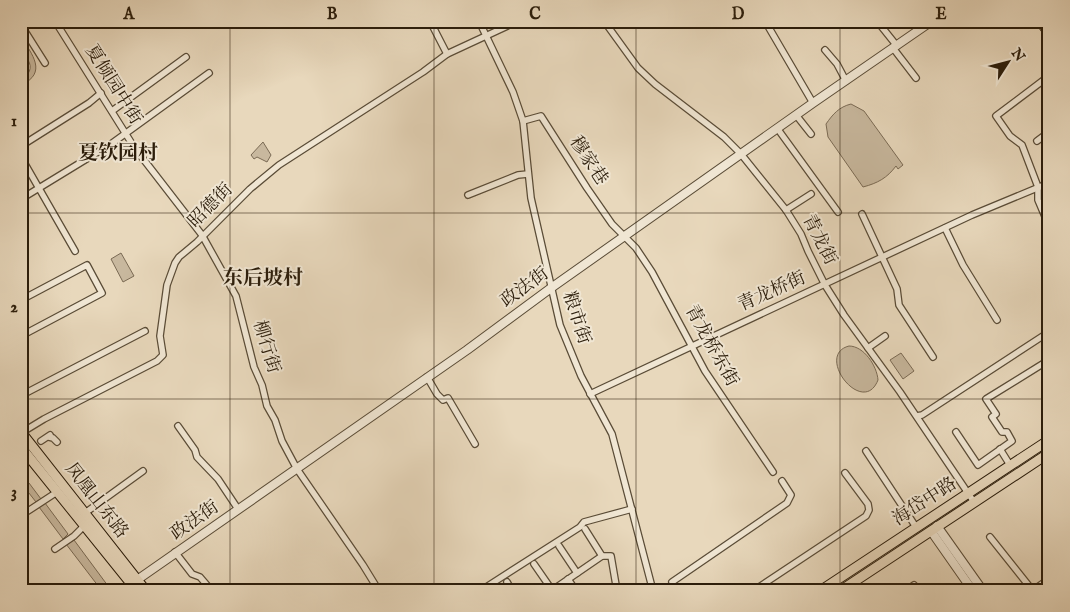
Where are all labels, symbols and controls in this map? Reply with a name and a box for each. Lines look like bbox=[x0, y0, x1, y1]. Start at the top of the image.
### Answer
text: A bbox=[123, 5, 136, 25]
text: B bbox=[327, 5, 338, 25]
text: C bbox=[529, 5, 541, 25]
text: D bbox=[732, 5, 745, 25]
text: E bbox=[935, 5, 947, 25]
north arrow bbox=[982, 38, 1032, 88]
street label: 夏倾园中街 bbox=[79, 41, 147, 129]
text: N bbox=[1006, 44, 1029, 65]
text: 1 bbox=[11, 112, 17, 132]
street label: 穆家巷 bbox=[564, 132, 612, 190]
district label: 夏钦园村 bbox=[78, 141, 158, 166]
street label: 昭德街 bbox=[184, 179, 238, 233]
street label: 青龙街 bbox=[796, 211, 842, 269]
street label: 政法街 bbox=[496, 263, 554, 313]
district label: 东后坡村 bbox=[223, 266, 303, 291]
street label: 青龙桥街 bbox=[734, 267, 810, 317]
street label: 粮市街 bbox=[557, 289, 595, 347]
text: 2 bbox=[10, 298, 18, 318]
street label: 青龙桥东街 bbox=[679, 301, 743, 391]
street label: 柳行街 bbox=[247, 318, 285, 376]
street label: 凤凰山东路 bbox=[59, 458, 133, 544]
street label: 海岱中路 bbox=[889, 473, 961, 531]
text: 3 bbox=[11, 483, 17, 503]
street label: 政法街 bbox=[166, 496, 224, 546]

